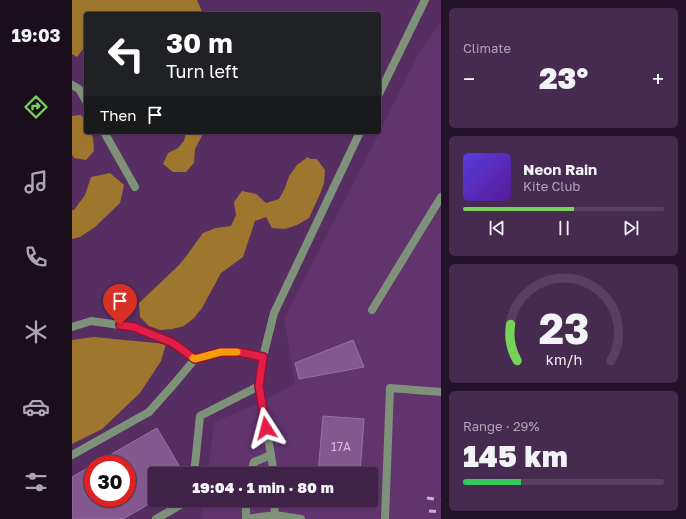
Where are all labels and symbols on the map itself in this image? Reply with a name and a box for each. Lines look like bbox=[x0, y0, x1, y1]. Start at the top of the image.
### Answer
pin bbox=[103, 284, 137, 325]
position arrow bbox=[245, 407, 287, 449]
house number: 17А bbox=[331, 439, 351, 454]
speed limit sign: 30 bbox=[84, 455, 136, 507]

